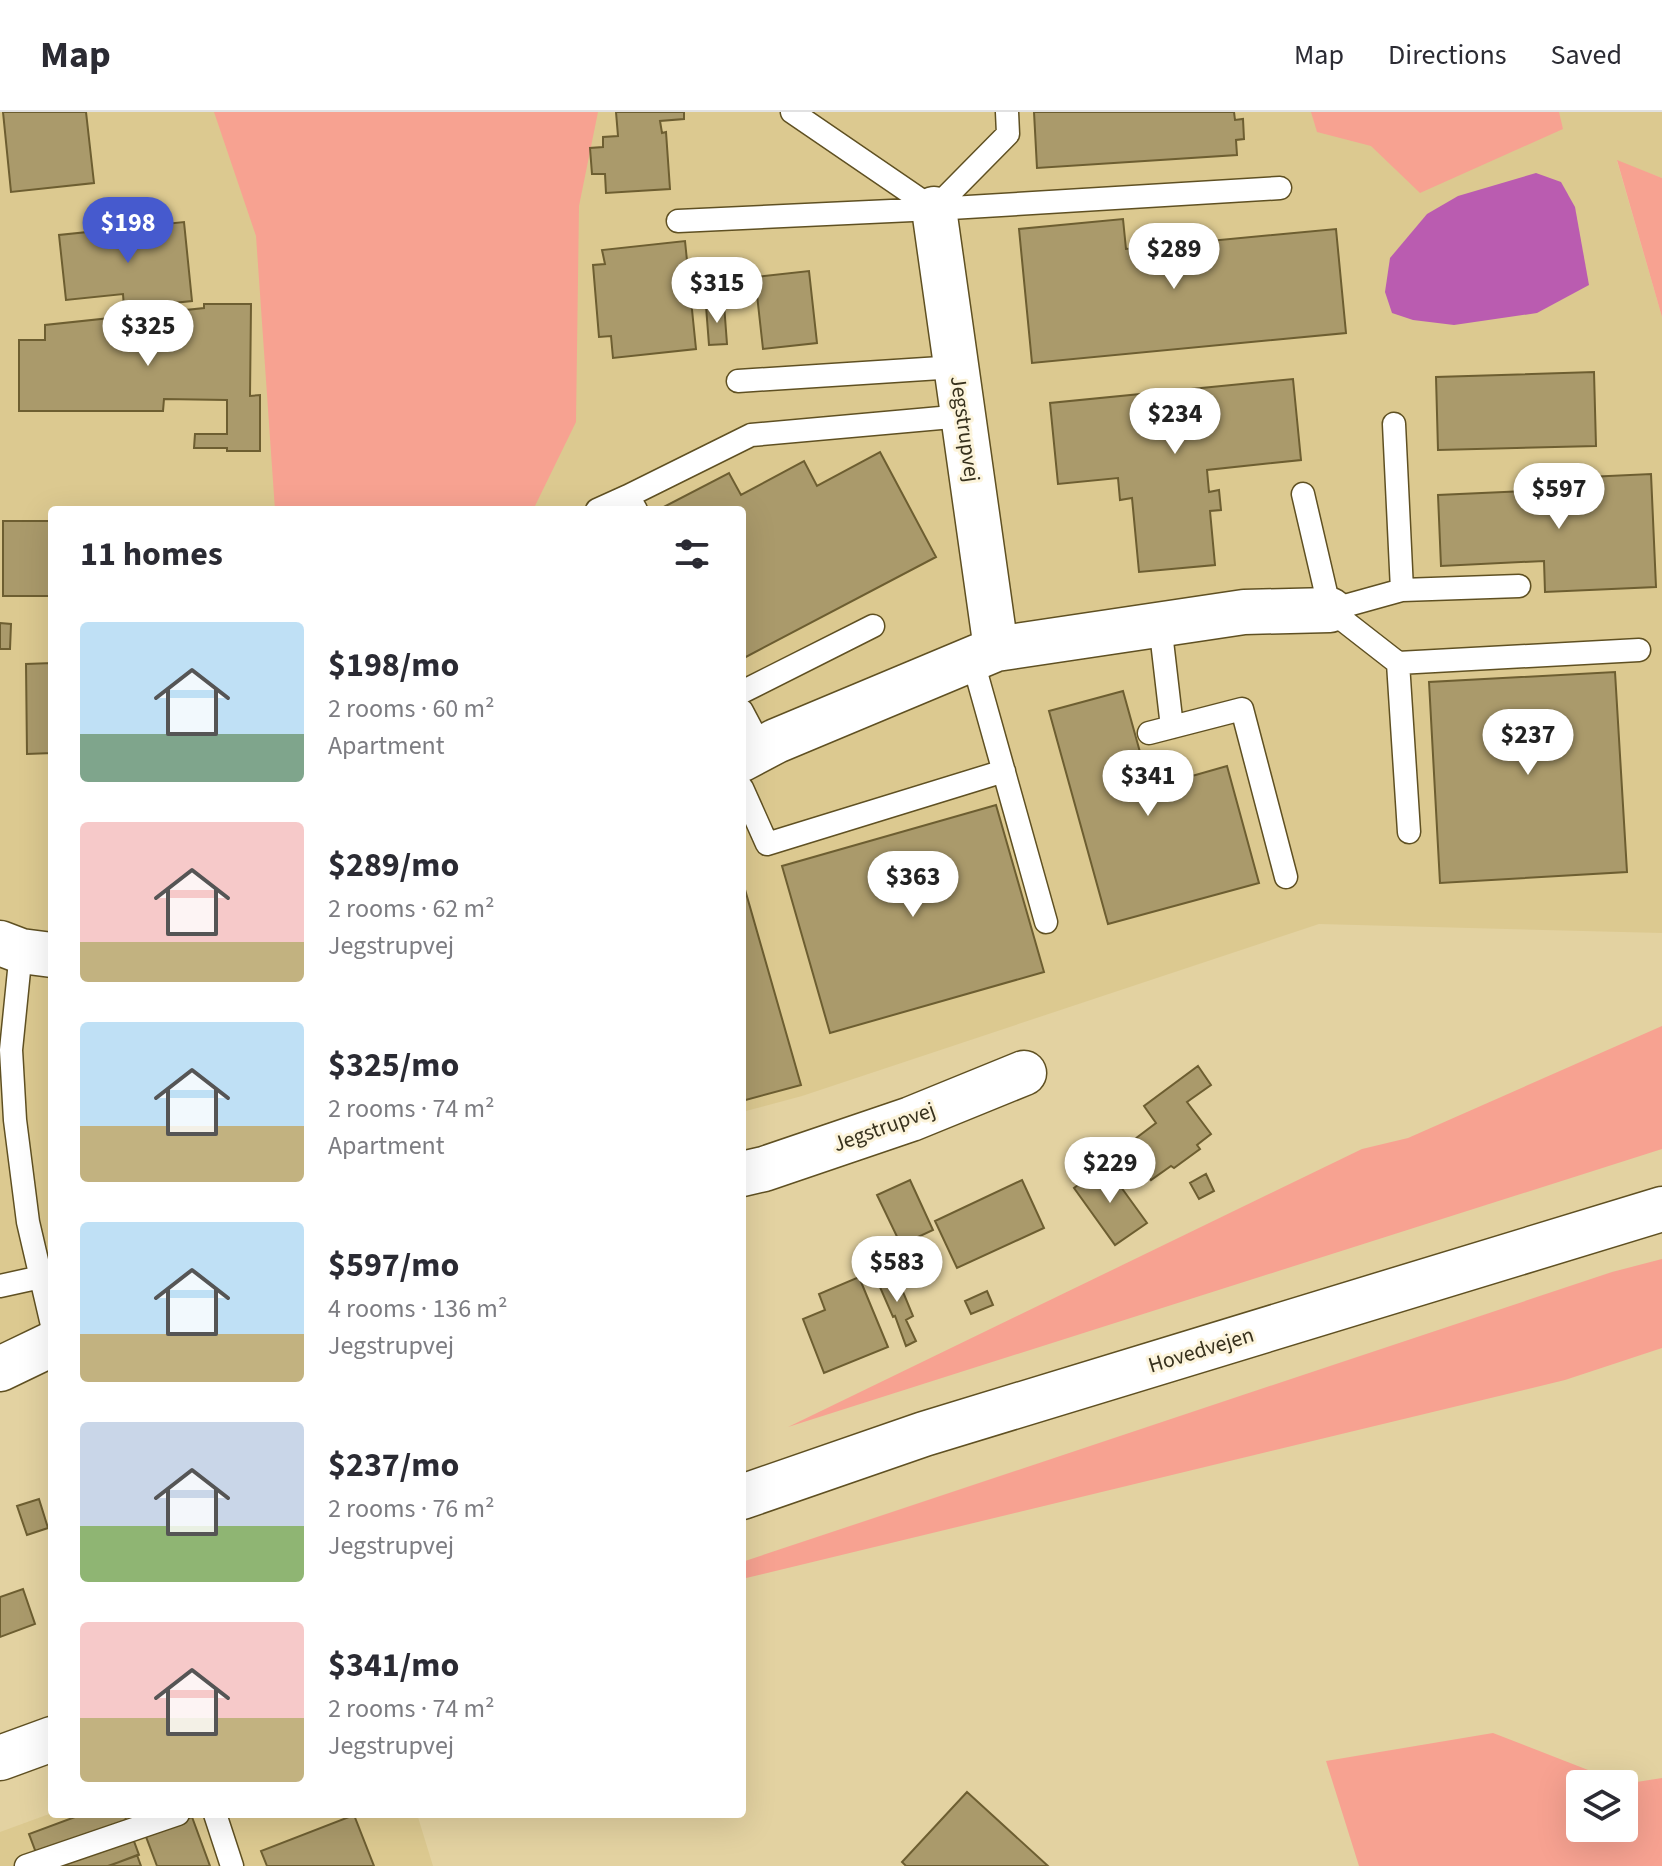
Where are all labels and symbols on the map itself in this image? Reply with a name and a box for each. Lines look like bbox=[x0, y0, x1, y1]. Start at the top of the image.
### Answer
pin: $198 bbox=[81, 197, 175, 265]
pin: $289 bbox=[1127, 223, 1221, 291]
pin: $315 bbox=[670, 257, 764, 325]
pin: $325 bbox=[101, 300, 195, 368]
street label: Jegstrupvej bbox=[942, 374, 988, 484]
pin: $234 bbox=[1128, 388, 1222, 456]
pin: $597 bbox=[1512, 463, 1606, 531]
pin: $237 bbox=[1481, 709, 1575, 777]
pin: $341 bbox=[1101, 750, 1195, 818]
pin: $363 bbox=[866, 851, 960, 919]
street label: Jegstrupvej bbox=[828, 1094, 940, 1160]
pin: $229 bbox=[1063, 1137, 1157, 1205]
pin: $583 bbox=[850, 1236, 944, 1304]
street label: Hovedvejen bbox=[1144, 1319, 1258, 1381]

